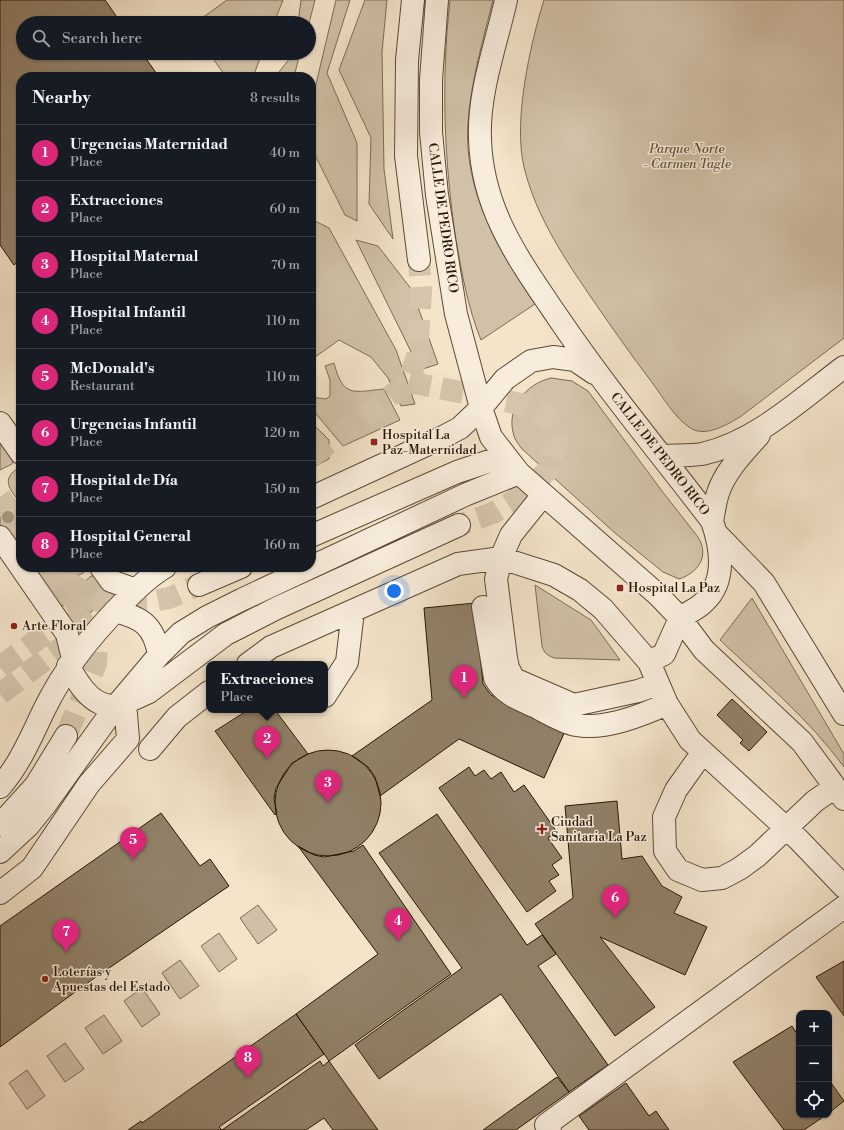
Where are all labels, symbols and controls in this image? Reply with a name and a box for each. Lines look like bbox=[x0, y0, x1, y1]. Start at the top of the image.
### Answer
search box bbox=[16, 16, 316, 60]
icon: search bbox=[30, 27, 52, 49]
text: Search here bbox=[62, 29, 142, 48]
text: Nearby bbox=[32, 87, 91, 109]
text: 8 results bbox=[250, 90, 300, 106]
text: Urgencias Maternidad bbox=[70, 135, 228, 154]
park label: Parque Norte - Carmen Tagle bbox=[643, 141, 731, 172]
street label: CALLE DE PEDRO RICO bbox=[425, 142, 461, 294]
text: 1 bbox=[42, 145, 48, 161]
text: 40 m bbox=[270, 145, 300, 161]
text: Place bbox=[70, 154, 102, 170]
text: Extracciones bbox=[70, 191, 163, 210]
text: 2 bbox=[41, 201, 49, 217]
text: 60 m bbox=[269, 201, 300, 217]
text: Place bbox=[70, 210, 102, 226]
text: Hospital Maternal bbox=[70, 247, 198, 266]
text: 3 bbox=[41, 257, 49, 273]
text: 70 m bbox=[271, 257, 300, 273]
text: Place bbox=[70, 266, 102, 282]
text: Hospital Infantil bbox=[70, 303, 186, 322]
text: 4 bbox=[41, 313, 49, 329]
text: 110 m bbox=[266, 313, 300, 329]
text: Place bbox=[70, 322, 102, 338]
text: McDonald's bbox=[70, 359, 154, 378]
text: 5 bbox=[41, 369, 49, 385]
text: 110 m bbox=[266, 369, 300, 385]
text: Restaurant bbox=[70, 378, 135, 394]
street label: CALLE DE PEDRO RICO bbox=[607, 389, 713, 519]
text: Urgencias Infantil bbox=[70, 415, 197, 434]
text: 6 bbox=[41, 425, 49, 441]
text: 120 m bbox=[264, 425, 300, 441]
place label: Hospital La Paz-Maternidad bbox=[382, 427, 477, 458]
text: Place bbox=[70, 434, 102, 450]
marker: Hospital La Paz-Maternidad bbox=[369, 437, 379, 447]
text: Hospital de Día bbox=[70, 471, 178, 490]
text: 7 bbox=[41, 481, 49, 497]
text: 150 m bbox=[265, 481, 300, 497]
text: Place bbox=[70, 490, 102, 506]
text: Hospital General bbox=[70, 527, 191, 546]
text: 8 bbox=[41, 537, 49, 553]
text: 160 m bbox=[264, 537, 300, 553]
text: Place bbox=[70, 546, 102, 562]
place label: Hospital La Paz bbox=[628, 580, 720, 596]
your location bbox=[384, 581, 404, 601]
marker: Hospital La Paz bbox=[615, 583, 625, 593]
place label: Arte Floral bbox=[21, 618, 86, 634]
marker: Arte Floral bbox=[9, 621, 19, 631]
popup bbox=[206, 661, 328, 713]
pin: 1 bbox=[451, 665, 477, 698]
text: Extracciones bbox=[221, 670, 313, 689]
text: Place bbox=[221, 689, 253, 705]
pin: 2 bbox=[254, 726, 280, 759]
pin: 3 bbox=[315, 770, 341, 803]
place label: Ciudad Sanitaria La Paz bbox=[551, 814, 647, 845]
marker: Ciudad Sanitaria La Paz bbox=[536, 823, 548, 835]
pin: 5 bbox=[120, 827, 146, 860]
pin: 6 bbox=[602, 885, 628, 918]
pin: 4 bbox=[385, 908, 411, 941]
pin: 7 bbox=[53, 919, 79, 952]
place label: Loterías y Apuestas del Estado bbox=[52, 964, 170, 995]
marker: Loterías y Apuestas del Estado bbox=[40, 974, 50, 984]
map controls bbox=[796, 1010, 832, 1118]
button: + bbox=[796, 1010, 832, 1046]
pin: 8 bbox=[235, 1045, 261, 1078]
button: − bbox=[796, 1046, 832, 1082]
button: locate bbox=[796, 1082, 832, 1118]

